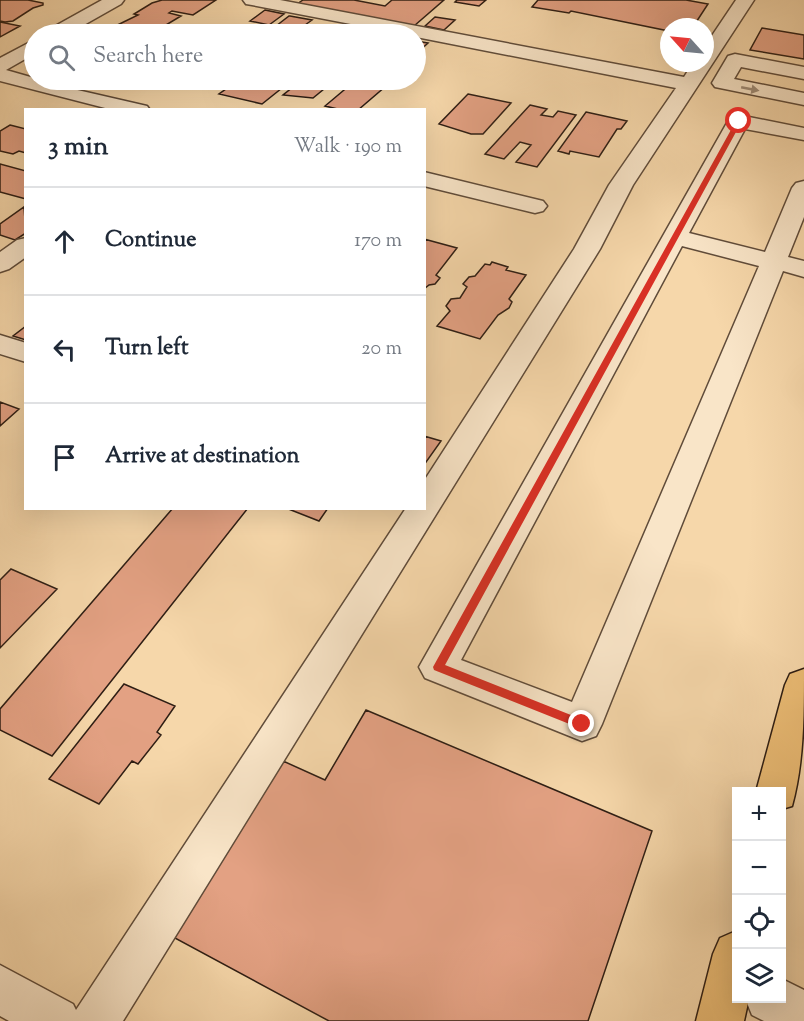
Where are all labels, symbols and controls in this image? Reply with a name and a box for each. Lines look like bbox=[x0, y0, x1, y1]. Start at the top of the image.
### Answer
north arrow bbox=[660, 18, 714, 72]
search box bbox=[24, 24, 426, 90]
icon: search bbox=[45, 41, 78, 74]
text: Search here bbox=[93, 41, 203, 73]
one-way arrow bbox=[741, 85, 760, 94]
route start bbox=[725, 107, 751, 133]
text: 3 min bbox=[48, 129, 108, 166]
text: Walk · 190 m bbox=[294, 133, 402, 162]
icon: ahead bbox=[48, 225, 81, 258]
text: Continue bbox=[105, 225, 196, 257]
text: 170 m bbox=[354, 227, 402, 256]
icon: left bbox=[48, 333, 81, 366]
text: Turn left bbox=[105, 333, 188, 365]
text: 20 m bbox=[361, 335, 402, 364]
icon: arrive bbox=[48, 441, 81, 474]
text: Arrive at destination bbox=[105, 441, 300, 473]
route end bbox=[568, 710, 594, 736]
map controls bbox=[732, 787, 786, 1003]
button: + bbox=[732, 787, 786, 841]
button: − bbox=[732, 841, 786, 895]
button: locate bbox=[732, 895, 786, 949]
button: layers bbox=[732, 949, 786, 1003]

